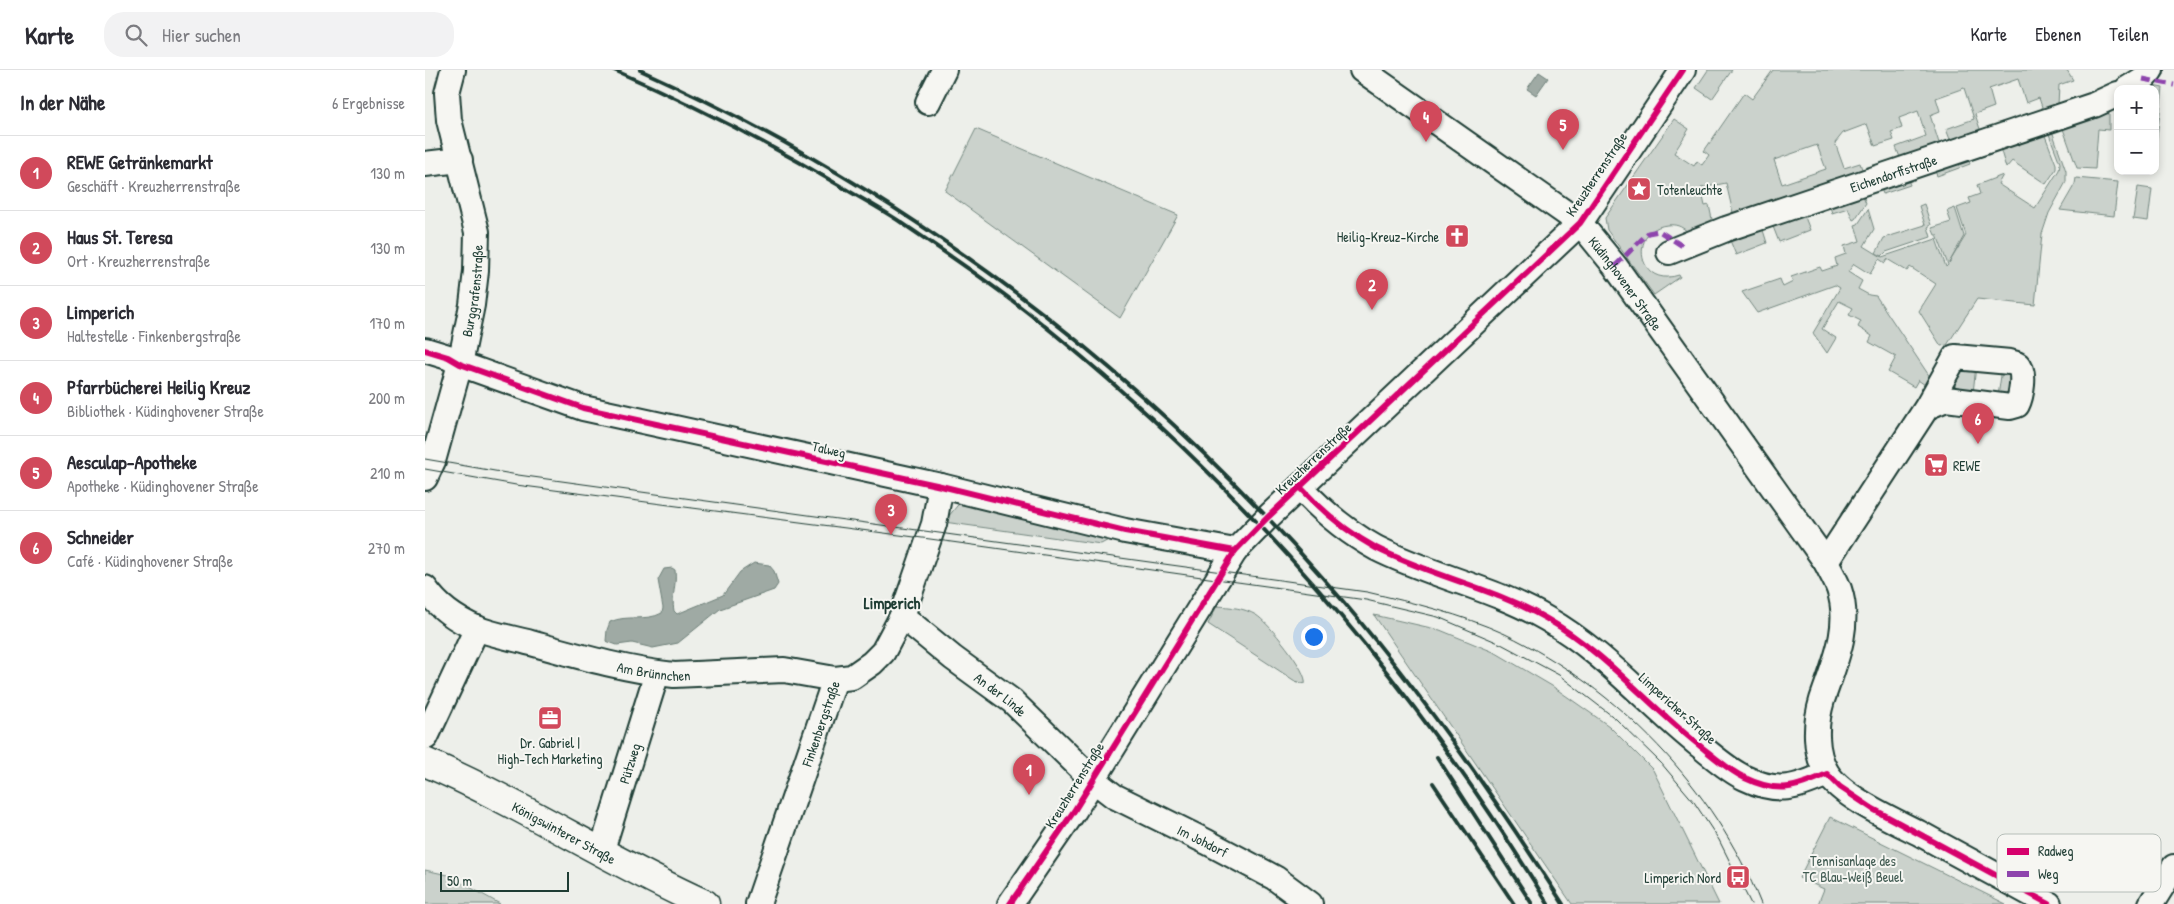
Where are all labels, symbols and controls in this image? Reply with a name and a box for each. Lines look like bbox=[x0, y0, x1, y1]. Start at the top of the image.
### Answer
search box bbox=[104, 12, 454, 57]
text: Karte bbox=[25, 19, 74, 51]
icon: search bbox=[122, 21, 150, 49]
text: Hier suchen bbox=[162, 22, 241, 48]
text: Karte bbox=[1971, 22, 2007, 47]
text: Ebenen bbox=[2035, 22, 2081, 47]
text: Teilen bbox=[2109, 22, 2149, 47]
map controls bbox=[2114, 85, 2159, 175]
button: + bbox=[2114, 85, 2159, 130]
text: In der Nähe bbox=[20, 88, 105, 117]
text: 6 Ergebnisse bbox=[332, 92, 405, 114]
pin: 4 bbox=[1410, 101, 1442, 142]
pin: 5 bbox=[1547, 109, 1579, 150]
street label: Kreuzherrenstraße bbox=[1561, 128, 1632, 221]
button: − bbox=[2114, 130, 2159, 175]
text: REWE Getränkemarkt bbox=[67, 149, 213, 175]
street label: Eichendorffstraße bbox=[1847, 149, 1940, 196]
text: 1 bbox=[33, 162, 39, 184]
text: 130 m bbox=[370, 162, 405, 184]
text: Geschäft · Kreuzherrenstraße bbox=[67, 175, 240, 197]
place icon: Totenleuchte bbox=[1626, 176, 1652, 202]
place label: Totenleuchte bbox=[1657, 180, 1723, 199]
church icon: Heilig-Kreuz-Kirche bbox=[1444, 223, 1470, 249]
text: Haus St. Teresa bbox=[67, 224, 172, 250]
place label: Heilig-Kreuz-Kirche bbox=[1337, 227, 1439, 247]
street label: Küdinghovener Straße bbox=[1585, 232, 1667, 334]
text: 2 bbox=[32, 237, 40, 259]
text: 130 m bbox=[370, 237, 405, 259]
street label: Burggrafenstraße bbox=[456, 244, 487, 338]
text: Ort · Kreuzherrenstraße bbox=[67, 250, 210, 272]
pin: 2 bbox=[1356, 269, 1388, 310]
text: Limperich bbox=[67, 299, 134, 325]
text: 3 bbox=[32, 312, 40, 334]
text: 170 m bbox=[370, 312, 405, 334]
text: Haltestelle · Finkenbergstraße bbox=[67, 325, 241, 347]
text: Pfarrbücherei Heilig Kreuz bbox=[67, 374, 250, 400]
text: 4 bbox=[33, 387, 39, 409]
text: 200 m bbox=[369, 387, 405, 409]
text: Bibliothek · Küdinghovener Straße bbox=[67, 400, 264, 422]
pin: 6 bbox=[1962, 403, 1994, 444]
street label: Kreuzherrenstraße bbox=[1271, 417, 1356, 499]
street label: Talweg bbox=[810, 436, 848, 463]
text: Aesculap-Apotheke bbox=[67, 449, 197, 475]
supermarket icon: REWE bbox=[1923, 452, 1949, 478]
place label: REWE bbox=[1953, 456, 1980, 475]
text: 5 bbox=[33, 462, 39, 484]
text: 210 m bbox=[370, 462, 405, 484]
text: Apotheke · Küdinghovener Straße bbox=[67, 475, 259, 497]
pin: 3 bbox=[875, 494, 907, 535]
text: Schneider bbox=[67, 524, 134, 550]
text: 6 bbox=[33, 537, 39, 559]
text: 270 m bbox=[368, 537, 405, 559]
text: Café · Küdinghovener Straße bbox=[67, 550, 233, 572]
district label: Limperich bbox=[864, 592, 920, 615]
your location bbox=[1301, 624, 1327, 650]
street label: Am Brünnchen bbox=[616, 656, 691, 685]
street label: An der Linde bbox=[971, 667, 1032, 721]
street label: Limpericher Straße bbox=[1634, 668, 1721, 749]
street label: Finkenbergstraße bbox=[796, 677, 843, 770]
office icon: Dr. Gabriel | High-Tech Marketing bbox=[537, 705, 563, 731]
place label: Dr. Gabriel | High-Tech Marketing bbox=[497, 733, 603, 769]
street label: Kreuzherrenstraße bbox=[1040, 738, 1109, 832]
street label: Pützweg bbox=[614, 741, 645, 786]
pin: 1 bbox=[1013, 754, 1045, 795]
street label: Königswinterer Straße bbox=[509, 796, 620, 868]
street label: Im Johdorf bbox=[1175, 820, 1232, 861]
legend bbox=[1997, 834, 2161, 892]
text: Radweg bbox=[2038, 841, 2074, 861]
park label: Tennisanlage des TC Blau-Weiß Beuel bbox=[1803, 851, 1904, 887]
bus stop icon: Limperich Nord bbox=[1725, 864, 1751, 890]
text: Weg bbox=[2038, 864, 2058, 884]
place label: Limperich Nord bbox=[1645, 868, 1722, 888]
scale bar bbox=[440, 869, 569, 892]
text: 50 m bbox=[447, 871, 472, 890]

